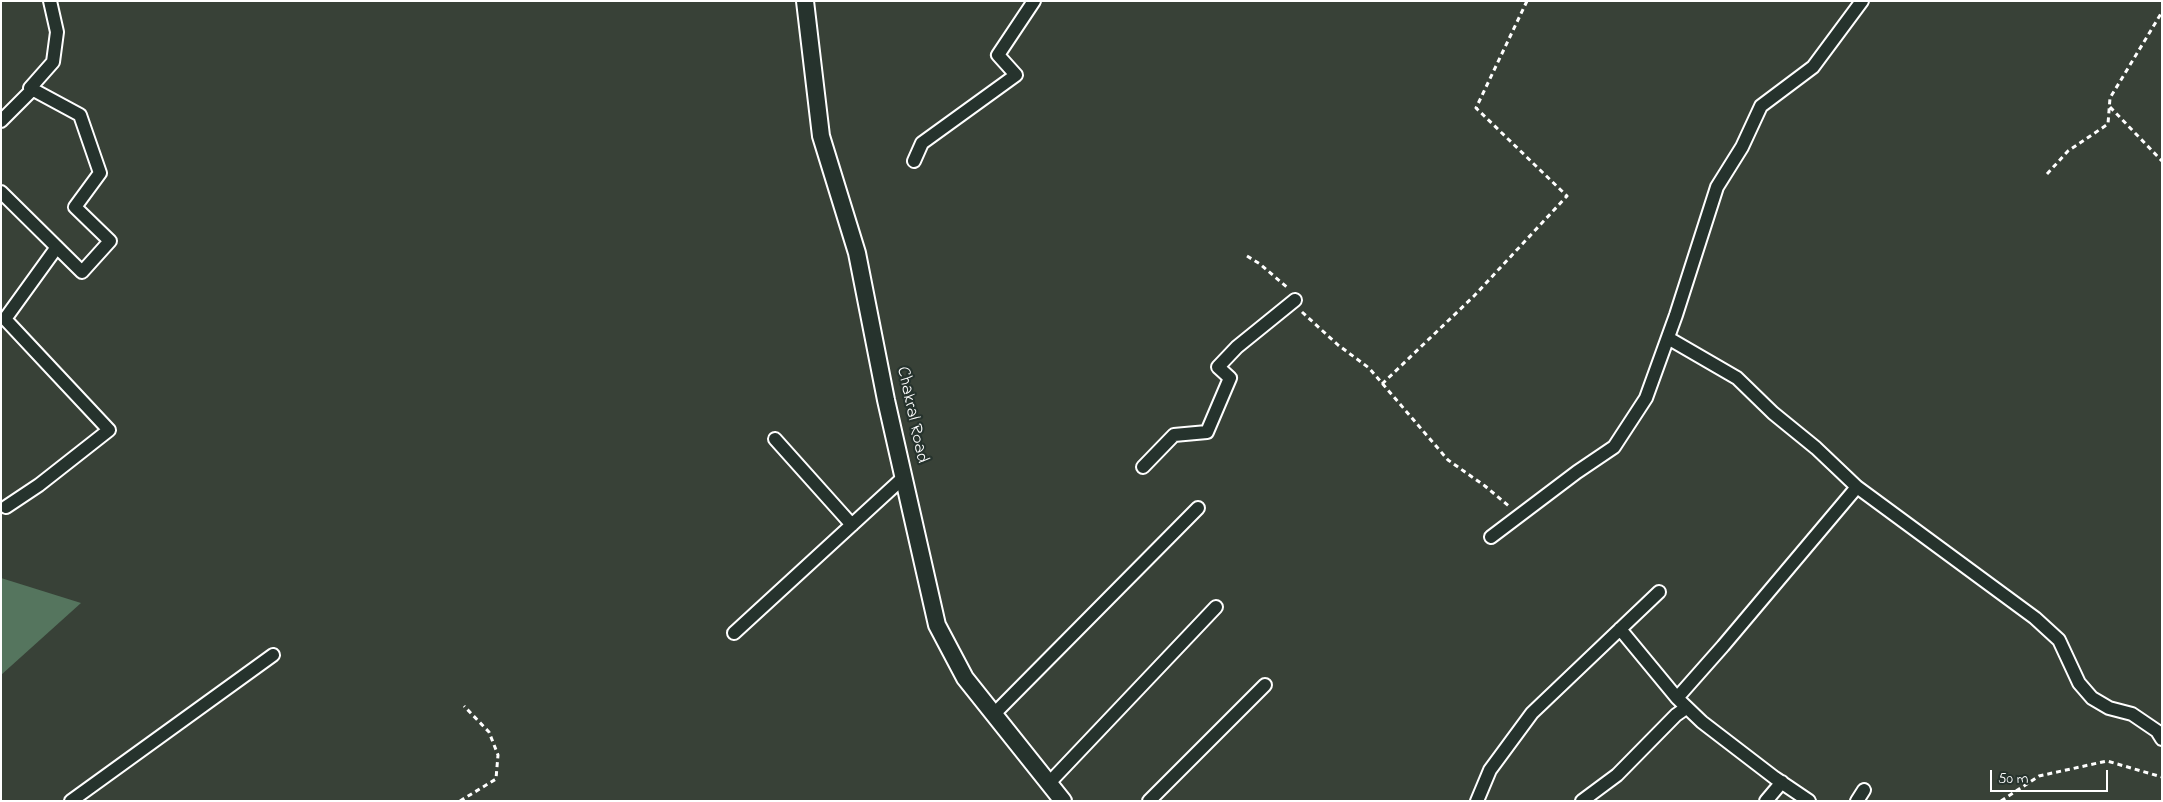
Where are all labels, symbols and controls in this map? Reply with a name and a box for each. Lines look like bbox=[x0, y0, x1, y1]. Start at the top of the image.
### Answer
street label: Chakral Road bbox=[890, 365, 932, 465]
scale bar bbox=[1993, 760, 2110, 792]
text: 50 m bbox=[1998, 768, 2028, 790]

